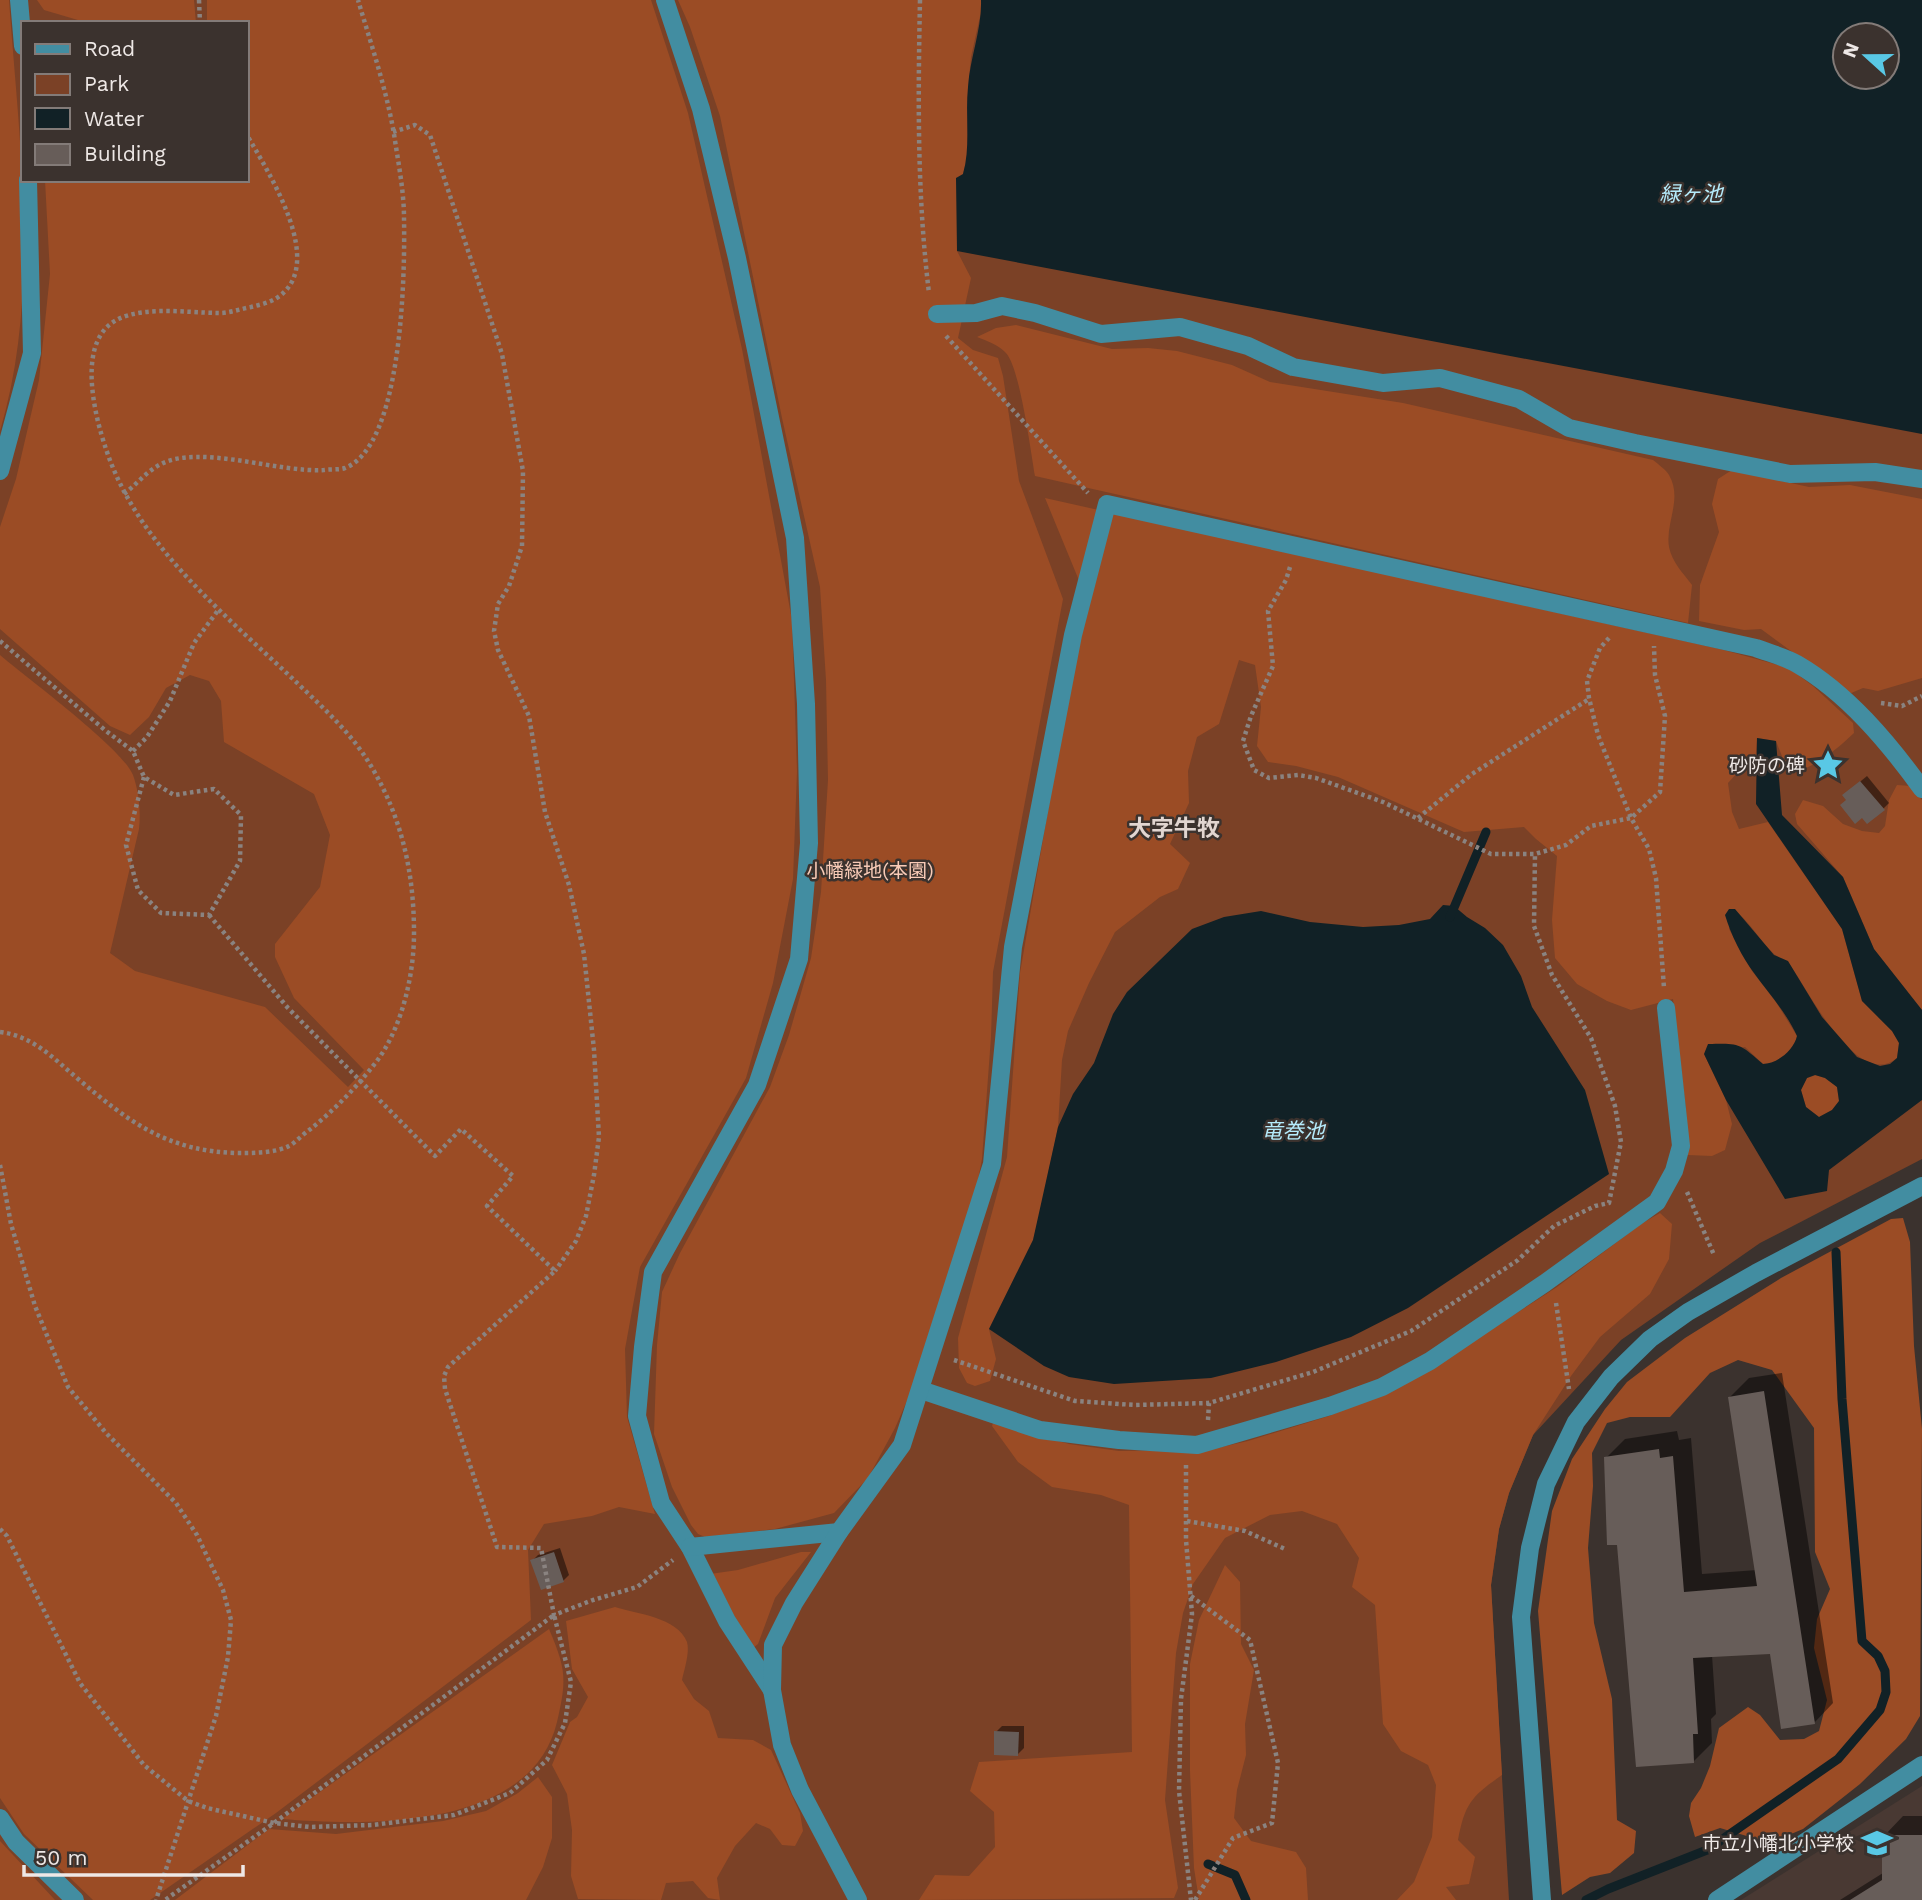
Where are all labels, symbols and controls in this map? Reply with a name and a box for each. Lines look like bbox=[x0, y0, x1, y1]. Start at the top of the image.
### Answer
legend bbox=[21, 21, 248, 182]
north arrow bbox=[1831, 21, 1901, 91]
text: Road bbox=[84, 36, 135, 61]
text: N bbox=[1837, 39, 1864, 61]
text: Park bbox=[84, 71, 129, 96]
text: Water bbox=[84, 106, 145, 131]
text: Building bbox=[84, 141, 166, 166]
water label: 緑ヶ池 bbox=[1660, 181, 1724, 206]
place icon: 砂防の碑 bbox=[1811, 748, 1845, 782]
place label: 砂防の碑 bbox=[1729, 754, 1805, 777]
district label: 大字牛牧 bbox=[1128, 815, 1220, 842]
park label: 小幡緑地(本園) bbox=[806, 859, 934, 882]
water label: 竜巻池 bbox=[1262, 1118, 1326, 1143]
school or university icon: 市立小幡北小学校 bbox=[1860, 1826, 1894, 1860]
place label: 市立小幡北小学校 bbox=[1702, 1832, 1854, 1855]
scale bar bbox=[24, 1834, 243, 1878]
text: 50 m bbox=[35, 1845, 87, 1870]

